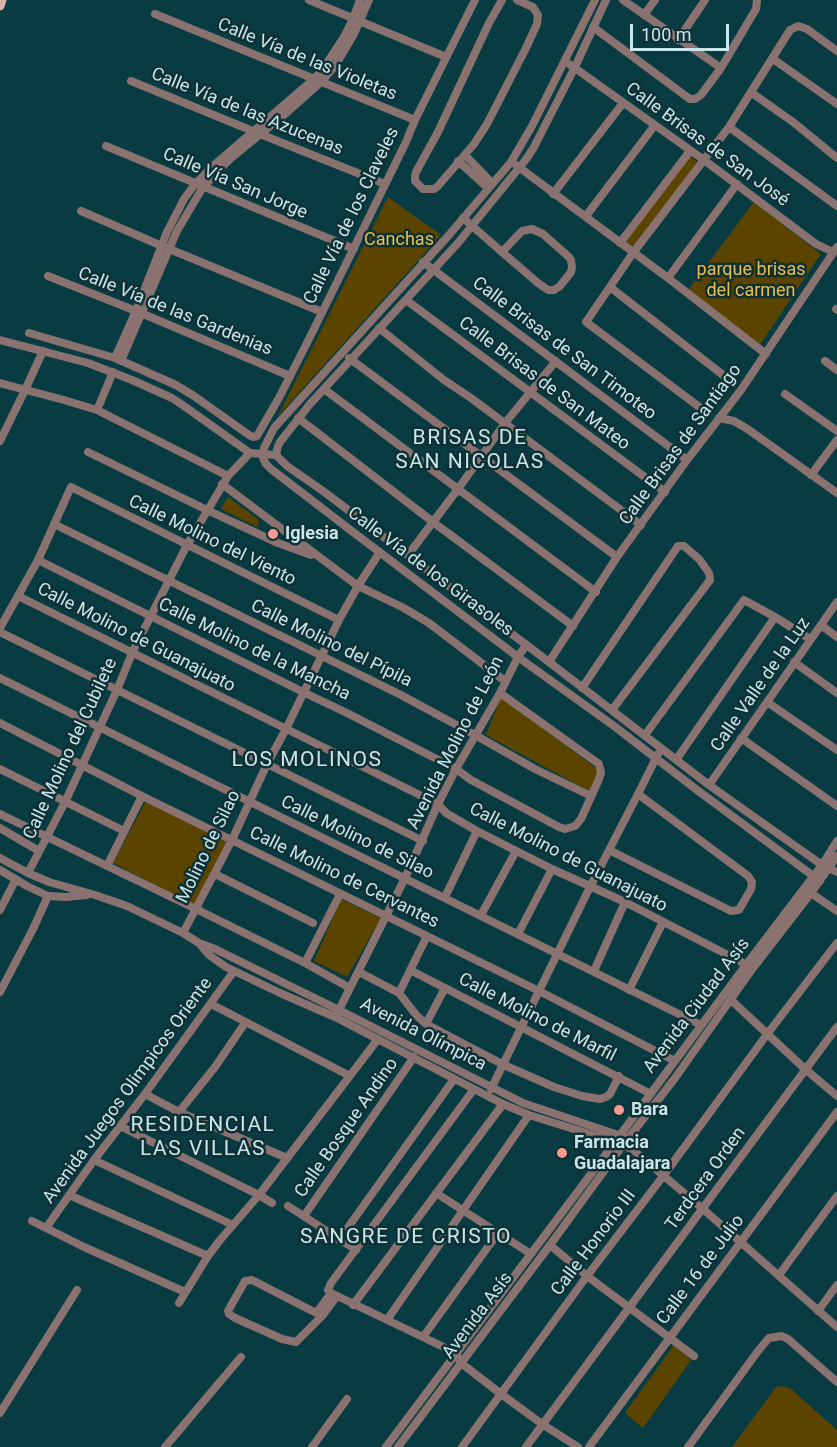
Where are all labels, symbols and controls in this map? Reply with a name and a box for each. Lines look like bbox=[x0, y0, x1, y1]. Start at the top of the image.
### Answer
scale bar bbox=[633, 12, 732, 50]
street label: Calle Vía de las Violetas bbox=[214, 14, 400, 106]
text: 100 m bbox=[641, 24, 692, 45]
street label: Calle Vía de las Azucenas bbox=[148, 64, 346, 160]
street label: Calle Brisas de San José bbox=[621, 78, 793, 212]
street label: Calle Vía de los Claveles bbox=[300, 124, 404, 308]
street label: Calle Vía San Jorge bbox=[159, 144, 311, 224]
park label: Canchas bbox=[364, 229, 434, 251]
park label: parque brisas del carmen bbox=[697, 259, 805, 302]
street label: Calle Vía de las Gardenias bbox=[75, 263, 275, 361]
street label: Calle Brisas de San Timoteo bbox=[468, 273, 660, 425]
street label: Calle Brisas de San Mateo bbox=[454, 312, 634, 456]
street label: Calle Brisas de Santiago bbox=[615, 360, 747, 530]
district label: BRISAS DE SAN NICOLAS bbox=[395, 426, 545, 476]
street label: Calle Molino del Viento bbox=[125, 491, 299, 591]
street label: Calle Vía de los Girasoles bbox=[343, 503, 517, 641]
place label: Iglesia bbox=[285, 523, 339, 545]
marker: Iglesia bbox=[266, 527, 280, 541]
street label: Calle Molino de Guanajuato bbox=[33, 579, 239, 697]
street label: Calle Molino de la Mancha bbox=[154, 594, 354, 706]
street label: Calle Molino del Pípila bbox=[247, 596, 415, 692]
street label: Calle Valle de la Luz bbox=[707, 614, 815, 756]
street label: Avenida Molino de León bbox=[403, 653, 509, 833]
street label: Calle Molino del Cubilete bbox=[19, 655, 123, 843]
district label: LOS MOLINOS bbox=[232, 748, 382, 774]
street label: Molino de Silao bbox=[172, 787, 246, 907]
street label: Calle Molino de Silao bbox=[277, 792, 437, 884]
street label: Calle Molino de Guanajuato bbox=[465, 799, 671, 917]
street label: Calle Molino de Cervantes bbox=[246, 823, 442, 933]
street label: Avenida Ciudad Asís bbox=[639, 934, 755, 1078]
street label: Calle Molino de Marfil bbox=[455, 969, 619, 1067]
street label: Avenida Juegos Olimpicos Oriente bbox=[39, 974, 217, 1208]
street label: Avenida Olímpica bbox=[356, 994, 490, 1076]
street label: Calle Bosque Andino bbox=[291, 1054, 403, 1202]
place label: Bara bbox=[631, 1099, 668, 1121]
marker: Bara bbox=[612, 1103, 626, 1117]
district label: RESIDENCIAL LAS VILLAS bbox=[131, 1113, 275, 1163]
street label: Terdcera Orden bbox=[661, 1123, 751, 1235]
place label: Farmacia Guadalajara bbox=[574, 1132, 670, 1174]
marker: Farmacia Guadalajara bbox=[555, 1146, 569, 1160]
street label: Calle Honorio III bbox=[547, 1186, 641, 1300]
street label: Calle 16 de Julio bbox=[653, 1211, 749, 1329]
district label: SANGRE DE CRISTO bbox=[300, 1225, 512, 1251]
street label: Avenida Asís bbox=[438, 1268, 518, 1364]

